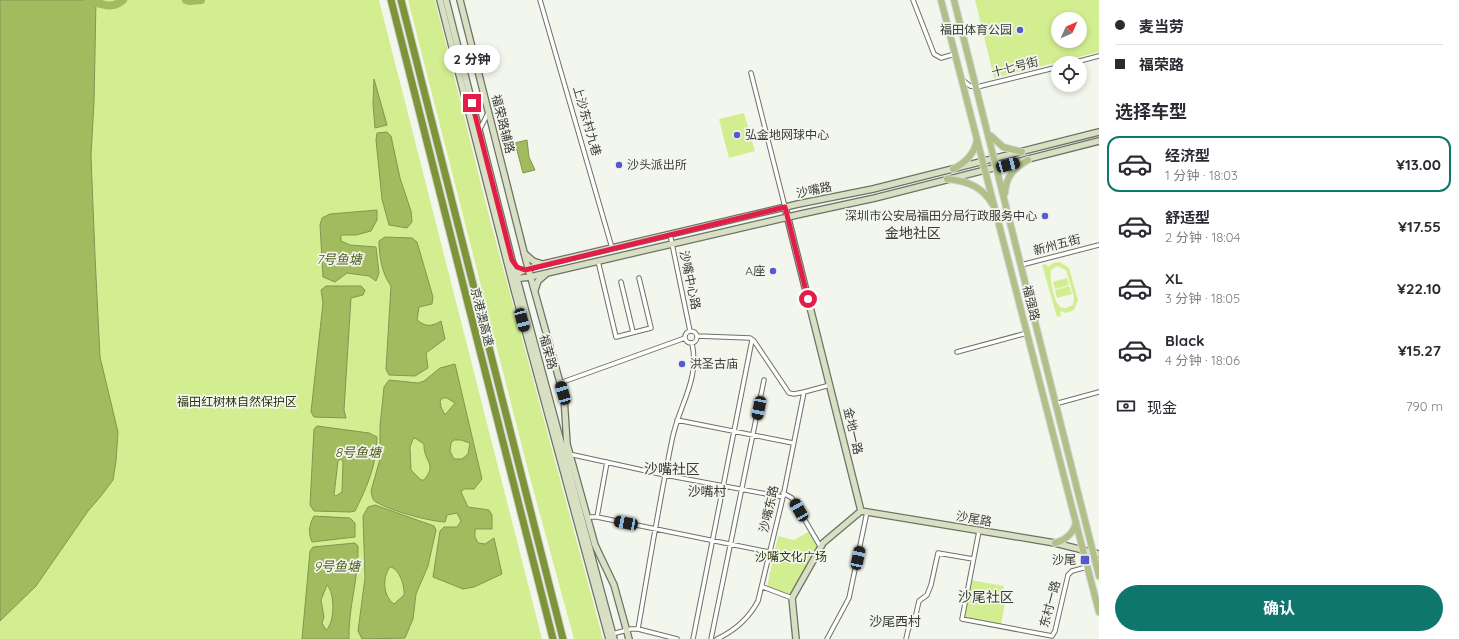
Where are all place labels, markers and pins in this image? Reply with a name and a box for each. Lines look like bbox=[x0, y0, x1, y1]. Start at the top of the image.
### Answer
place label: 福田体育公园 bbox=[940, 22, 1012, 37]
marker: 福田体育公园 bbox=[1015, 25, 1025, 35]
place label: 弘金地网球中心 bbox=[745, 127, 829, 142]
marker: 弘金地网球中心 bbox=[732, 130, 742, 140]
place label: 沙头派出所 bbox=[627, 157, 687, 172]
marker: 沙头派出所 bbox=[614, 160, 624, 170]
place label: 深圳市公安局福田分局行政服务中心 bbox=[845, 208, 1037, 223]
marker: 深圳市公安局福田分局行政服务中心 bbox=[1040, 211, 1050, 221]
place label: A座 bbox=[745, 263, 765, 278]
marker: A座 bbox=[768, 266, 778, 276]
place label: 洪圣古庙 bbox=[690, 356, 738, 371]
marker: 洪圣古庙 bbox=[677, 359, 687, 369]
place label: 沙尾 bbox=[1052, 552, 1076, 567]
marker: 沙尾 bbox=[1079, 554, 1091, 566]

